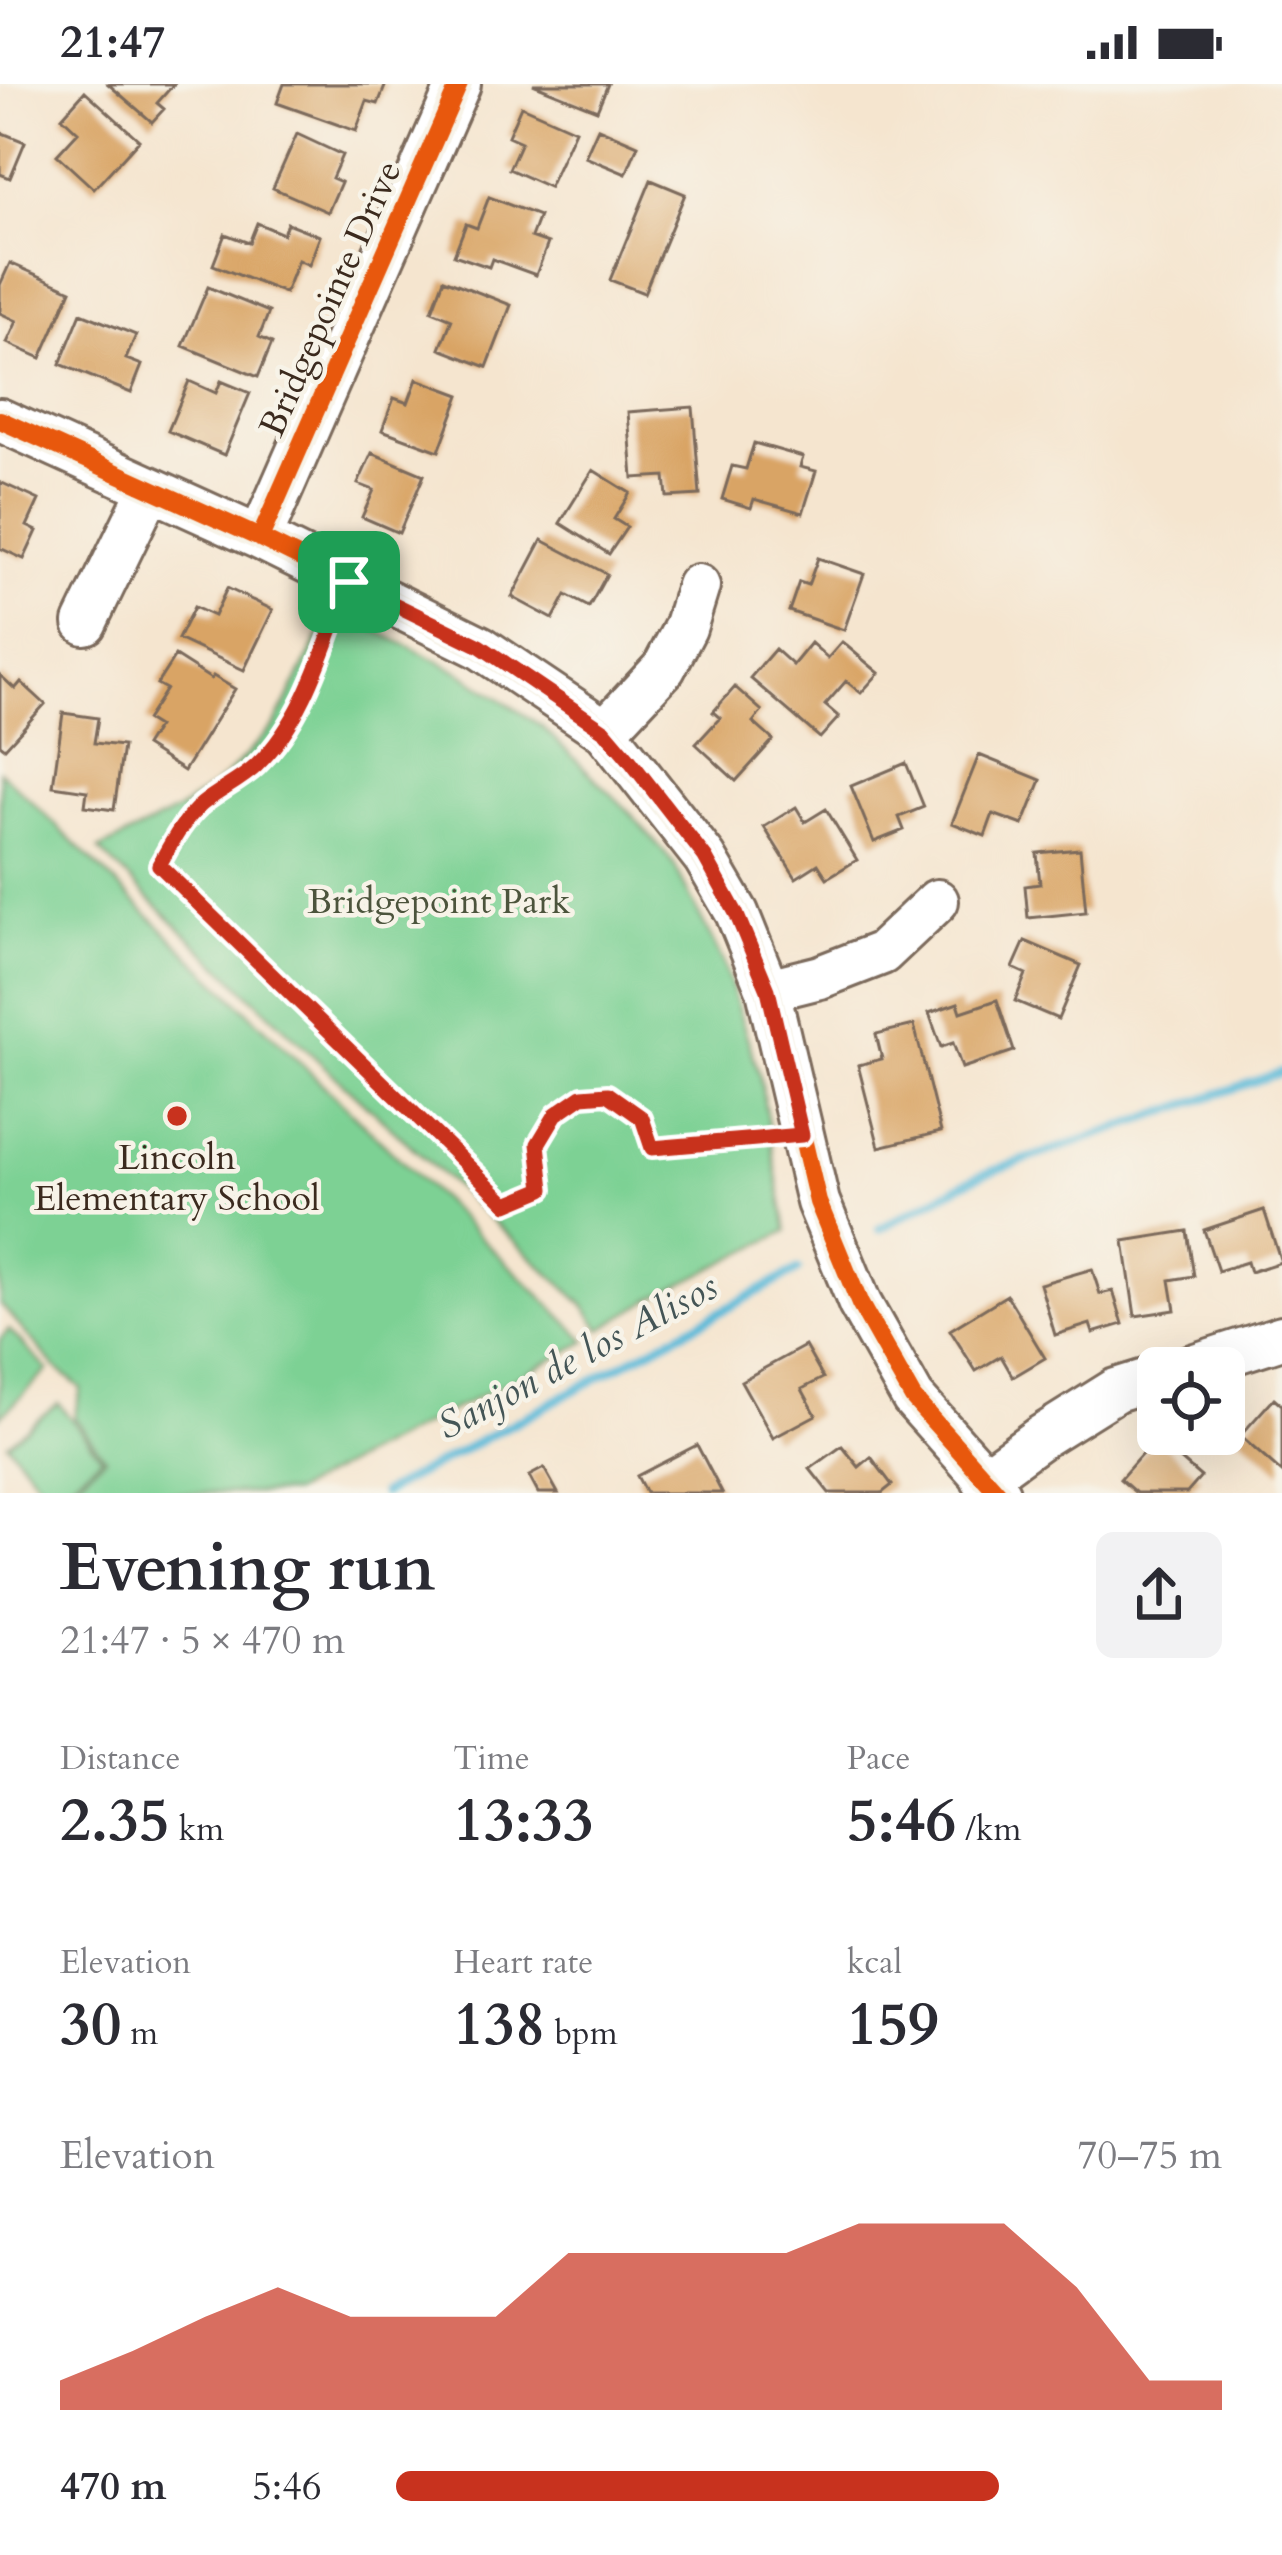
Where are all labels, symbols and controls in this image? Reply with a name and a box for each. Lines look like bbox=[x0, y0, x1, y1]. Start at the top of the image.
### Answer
text: 21:47 bbox=[60, 12, 165, 73]
street label: Bridgepointe Drive bbox=[248, 153, 413, 444]
pin bbox=[298, 531, 400, 633]
icon: arrive bbox=[316, 549, 382, 615]
park label: Bridgepoint Park bbox=[308, 877, 571, 926]
marker: Lincoln Elementary School bbox=[164, 1103, 190, 1129]
place label: Lincoln Elementary School bbox=[34, 1133, 320, 1223]
water label: Sanjon de los Alisos bbox=[428, 1260, 727, 1453]
map controls bbox=[1137, 1347, 1245, 1455]
button: locate bbox=[1137, 1347, 1245, 1455]
text: Evening run bbox=[60, 1524, 435, 1613]
button: share bbox=[1096, 1532, 1222, 1658]
text: 21:47 · 5 × 470 m bbox=[60, 1614, 345, 1667]
text: Distance bbox=[60, 1736, 181, 1781]
text: Time bbox=[453, 1736, 530, 1781]
text: Pace bbox=[847, 1736, 910, 1781]
text: 2.35 bbox=[60, 1781, 170, 1862]
text: 13:33 bbox=[453, 1781, 594, 1862]
text: 5:46 bbox=[847, 1781, 956, 1862]
text: km bbox=[170, 1807, 224, 1852]
text: /km bbox=[956, 1807, 1021, 1852]
text: Elevation bbox=[60, 1940, 191, 1985]
text: Heart rate bbox=[453, 1940, 593, 1985]
text: kcal bbox=[847, 1940, 902, 1985]
text: 30 bbox=[60, 1985, 121, 2066]
text: 138 bbox=[453, 1985, 546, 2066]
text: 159 bbox=[847, 1985, 939, 2066]
text: m bbox=[121, 2011, 158, 2056]
text: bpm bbox=[546, 2011, 618, 2056]
text: Elevation bbox=[60, 2129, 215, 2182]
text: 70–75 m bbox=[1077, 2129, 1222, 2182]
text: 470 m bbox=[60, 2460, 166, 2513]
text: 5:46 bbox=[252, 2460, 322, 2513]

